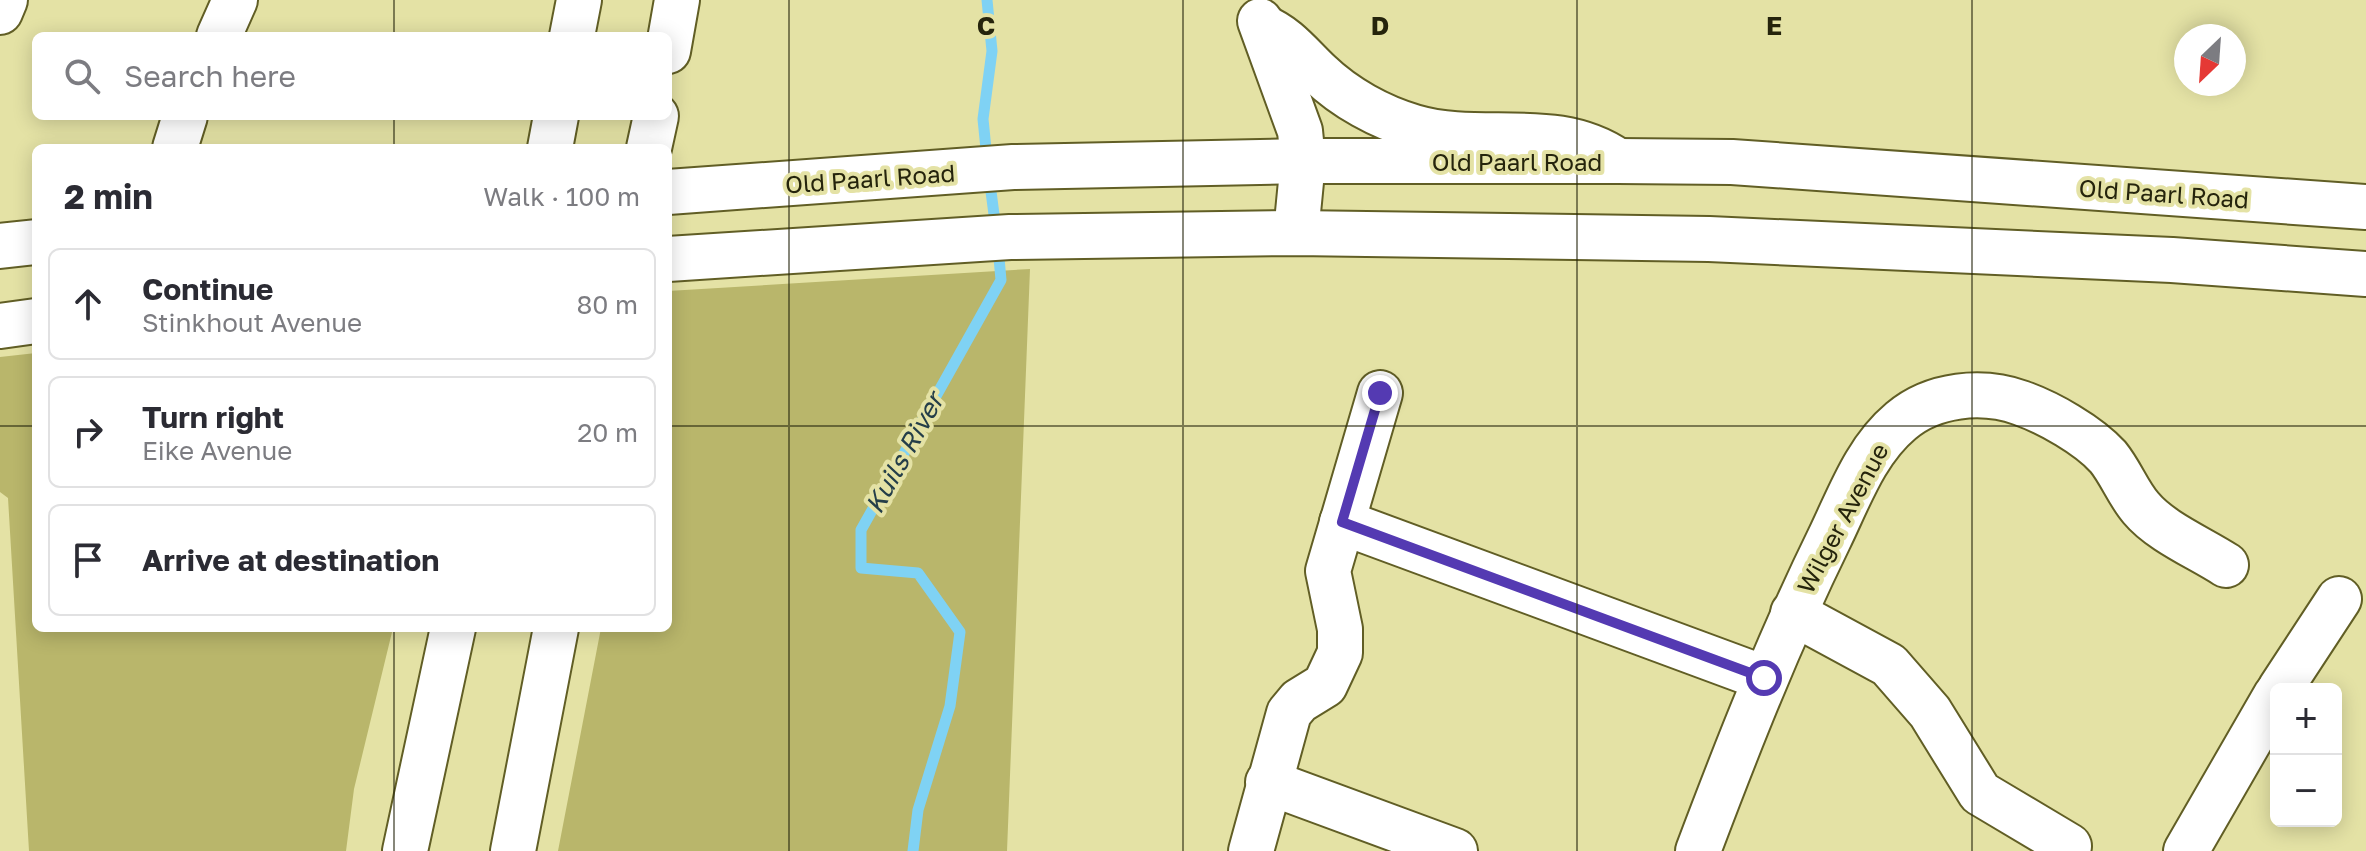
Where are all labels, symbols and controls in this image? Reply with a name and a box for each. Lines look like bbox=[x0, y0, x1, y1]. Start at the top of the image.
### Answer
text: C bbox=[977, 10, 995, 41]
text: D bbox=[1371, 10, 1389, 41]
text: E bbox=[1766, 10, 1782, 41]
north arrow bbox=[2174, 24, 2246, 96]
search box bbox=[32, 32, 672, 120]
icon: search bbox=[60, 54, 104, 98]
text: Search here bbox=[124, 58, 296, 94]
street label: Old Paarl Road bbox=[1432, 147, 1602, 176]
street label: Old Paarl Road bbox=[784, 158, 956, 198]
street label: Old Paarl Road bbox=[2078, 173, 2250, 213]
text: 2 min bbox=[64, 176, 153, 216]
text: Walk · 100 m bbox=[483, 181, 640, 212]
text: Continue bbox=[142, 271, 273, 307]
icon: ahead bbox=[66, 282, 110, 326]
text: 80 m bbox=[577, 289, 638, 320]
text: Stinkhout Avenue bbox=[142, 307, 362, 338]
route end bbox=[1362, 375, 1398, 411]
water label: Kuils River bbox=[858, 384, 952, 519]
text: Turn right bbox=[142, 399, 284, 435]
icon: right bbox=[66, 410, 110, 454]
text: 20 m bbox=[577, 417, 638, 448]
text: Eike Avenue bbox=[142, 435, 292, 466]
street label: Wilger Avenue bbox=[1790, 438, 1894, 598]
icon: arrive bbox=[66, 538, 110, 582]
text: Arrive at destination bbox=[142, 542, 439, 578]
route start bbox=[1746, 660, 1782, 696]
map controls bbox=[2270, 683, 2342, 827]
button: + bbox=[2270, 683, 2342, 755]
button: − bbox=[2270, 755, 2342, 827]

